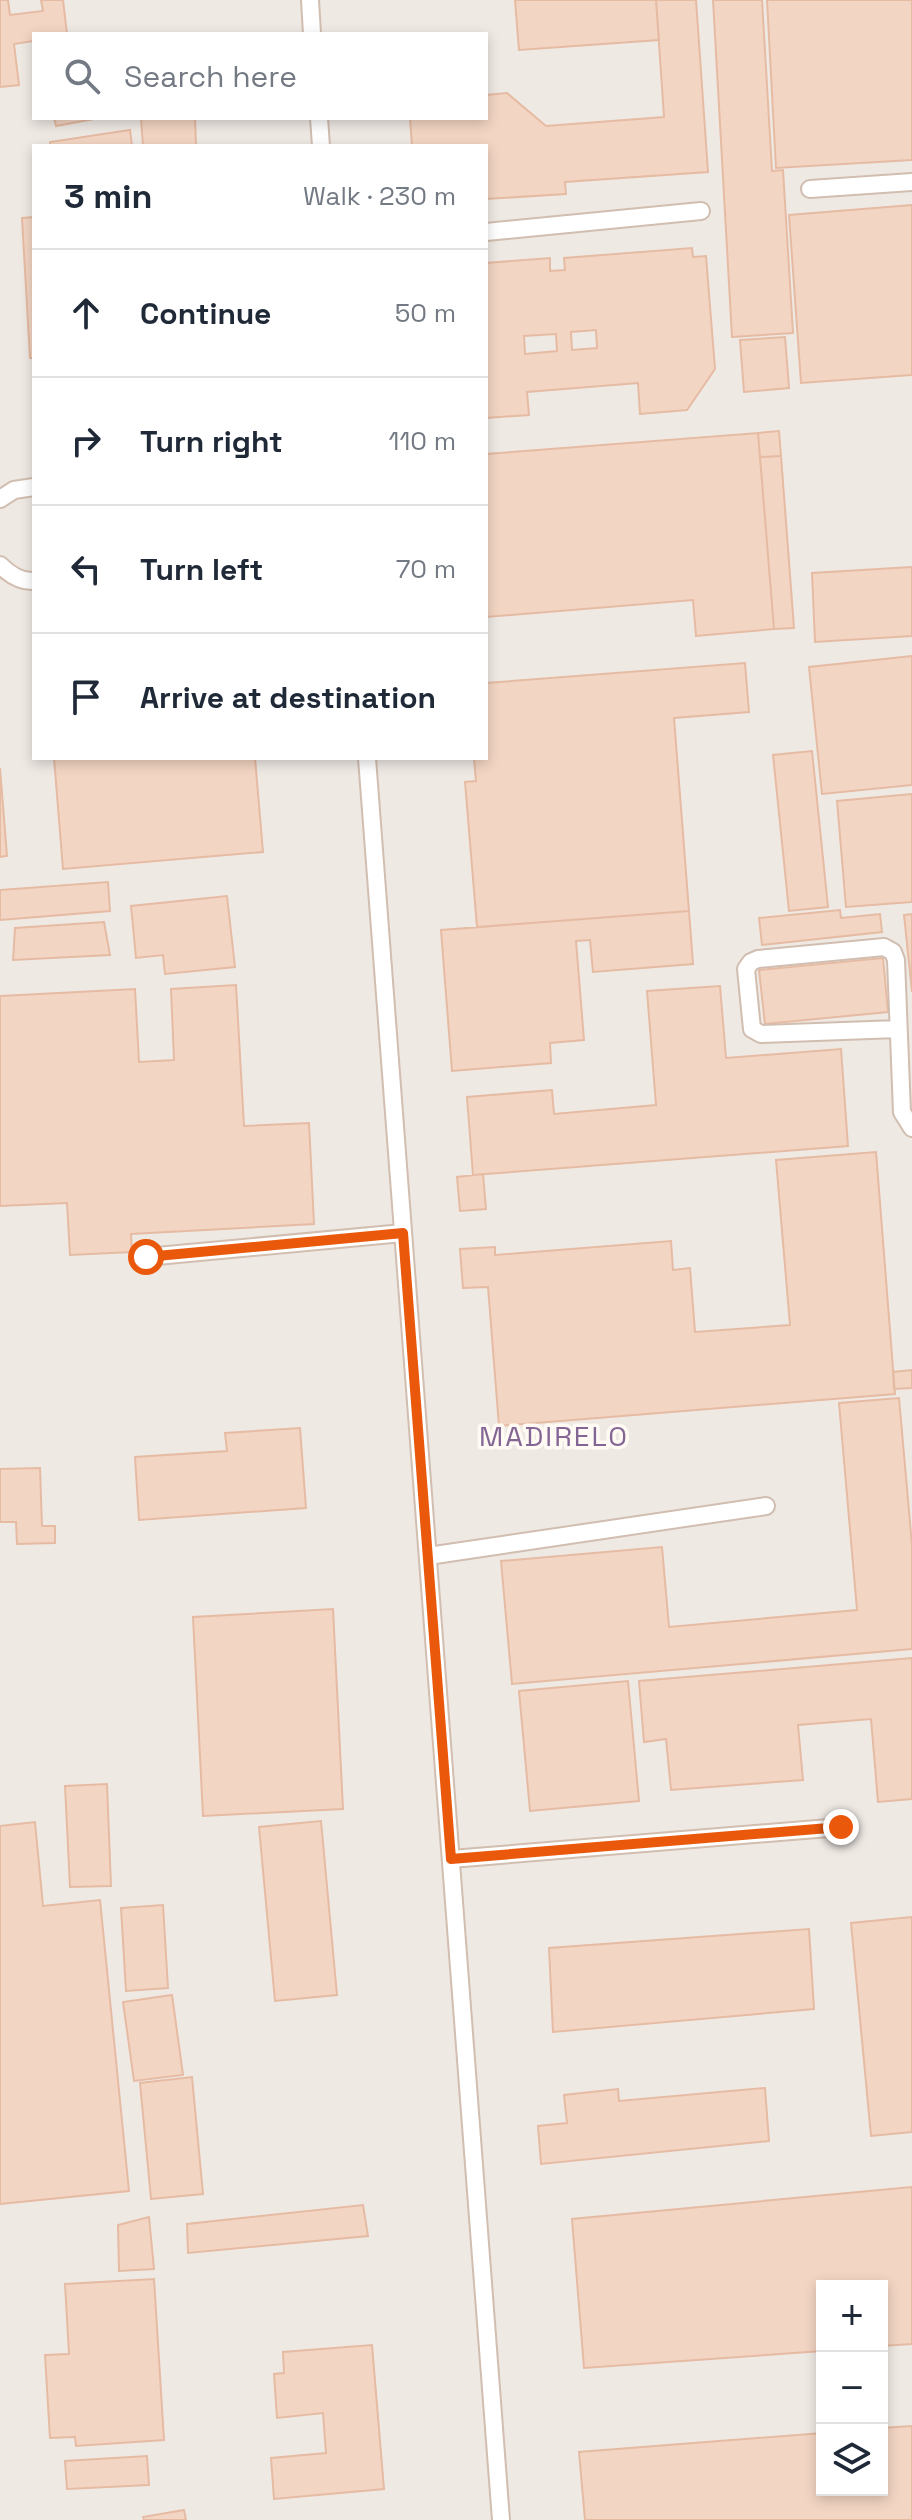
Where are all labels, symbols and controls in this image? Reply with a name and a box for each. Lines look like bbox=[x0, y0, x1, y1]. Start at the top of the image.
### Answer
search box bbox=[32, 32, 488, 120]
icon: search bbox=[60, 54, 104, 98]
text: Search here bbox=[124, 57, 297, 96]
text: 3 min bbox=[64, 175, 152, 218]
text: Walk · 230 m bbox=[303, 179, 456, 213]
icon: ahead bbox=[64, 291, 108, 335]
text: Continue bbox=[140, 294, 271, 333]
text: 50 m bbox=[395, 296, 456, 330]
icon: right bbox=[64, 419, 108, 463]
text: Turn right bbox=[140, 422, 283, 461]
text: 110 m bbox=[389, 424, 456, 458]
icon: left bbox=[64, 547, 108, 591]
text: Turn left bbox=[140, 550, 263, 589]
text: 70 m bbox=[396, 552, 456, 586]
icon: arrive bbox=[64, 675, 108, 719]
text: Arrive at destination bbox=[140, 678, 436, 717]
route start bbox=[128, 1239, 164, 1275]
district label: MADIRELO bbox=[479, 1418, 629, 1454]
route end bbox=[823, 1809, 859, 1845]
map controls bbox=[816, 2280, 888, 2496]
button: + bbox=[816, 2280, 888, 2352]
button: − bbox=[816, 2352, 888, 2424]
button: layers bbox=[816, 2424, 888, 2496]

